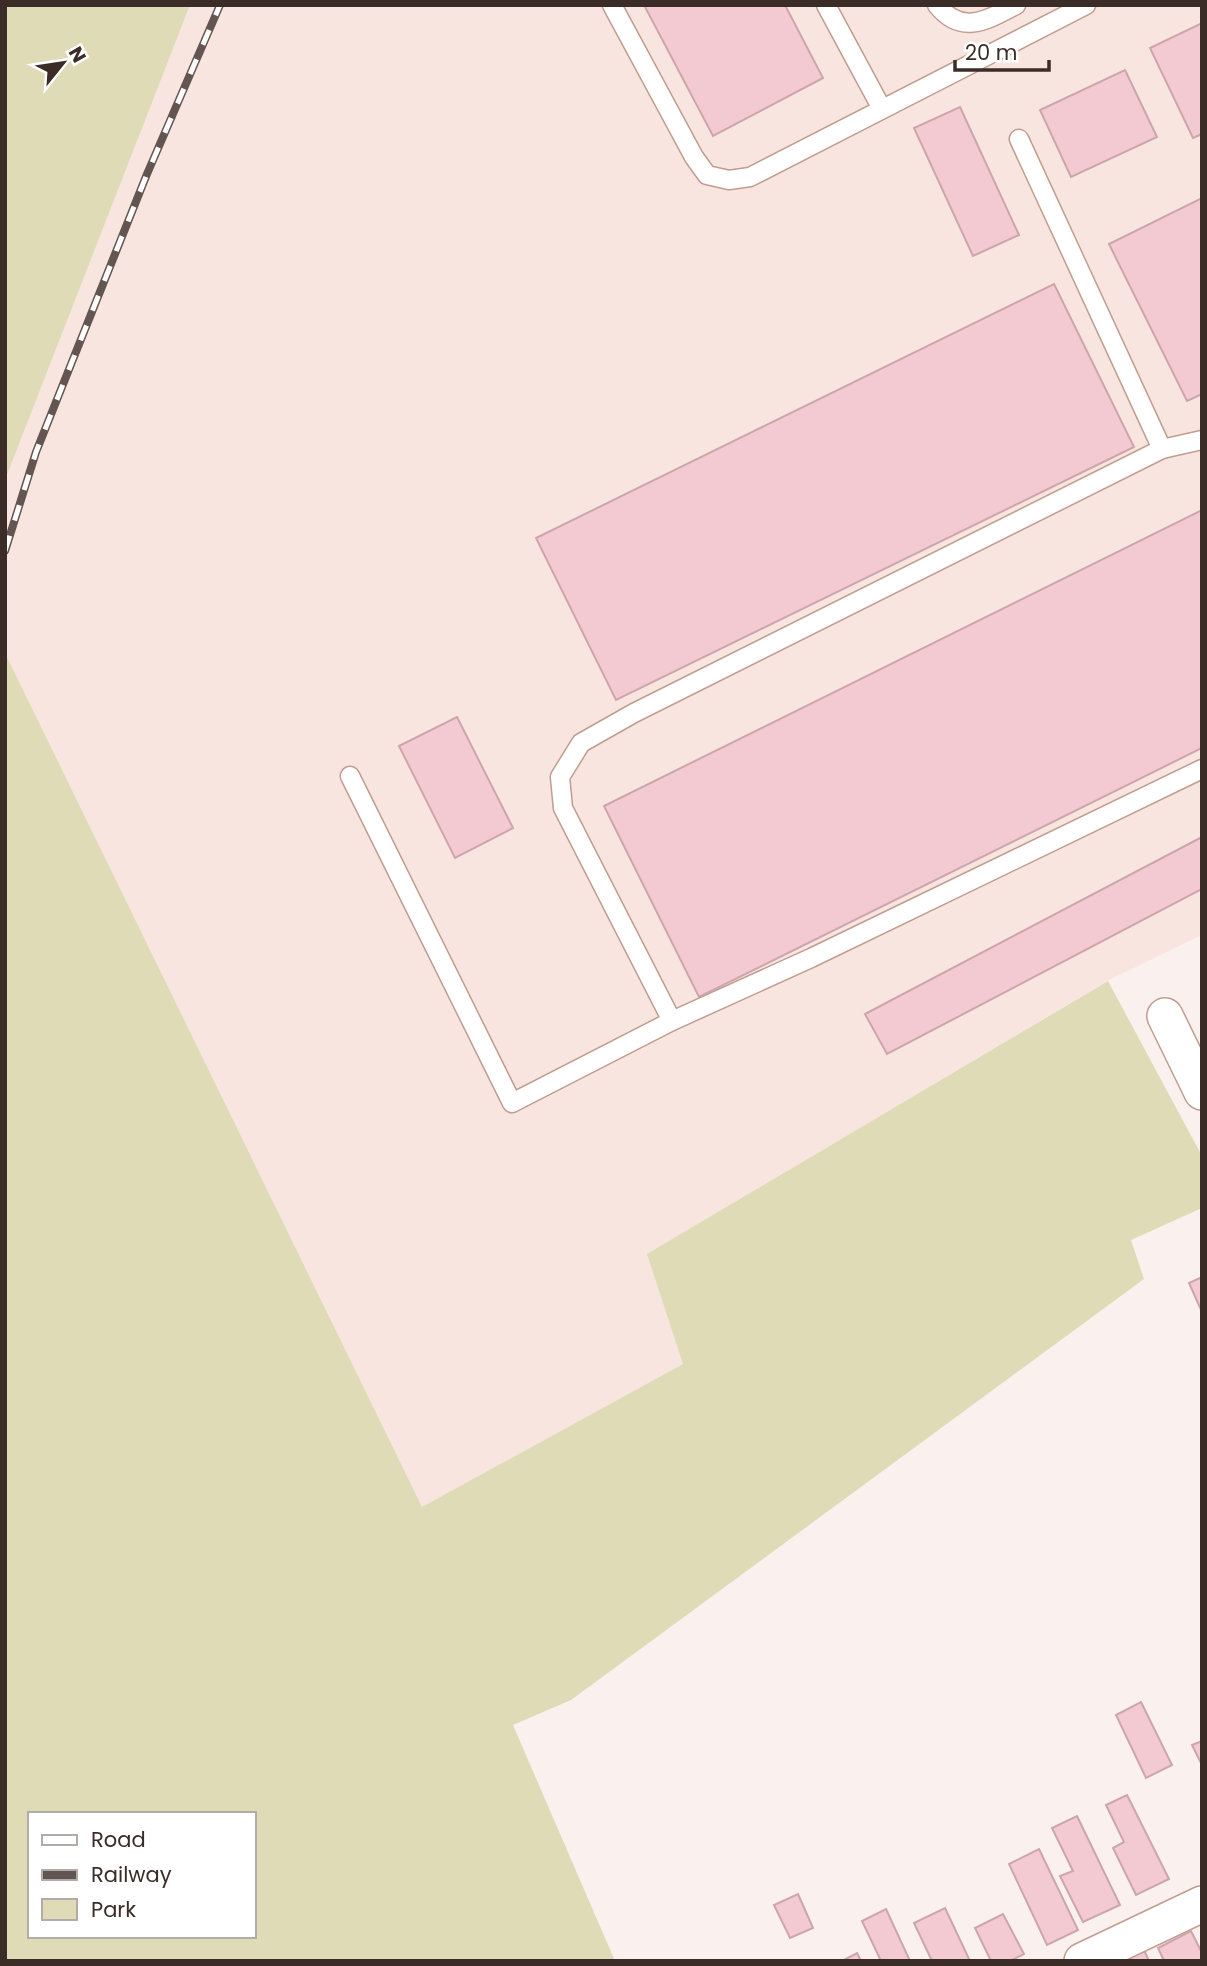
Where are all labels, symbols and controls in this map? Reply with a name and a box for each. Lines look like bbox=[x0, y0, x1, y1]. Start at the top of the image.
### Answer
north arrow bbox=[28, 28, 98, 98]
scale bar bbox=[955, 28, 1050, 72]
text: 20 m bbox=[965, 38, 1018, 67]
text: N bbox=[62, 42, 93, 68]
legend bbox=[28, 1812, 256, 1938]
text: Road bbox=[91, 1825, 146, 1854]
text: Railway bbox=[91, 1860, 172, 1889]
text: Park bbox=[91, 1895, 136, 1924]

